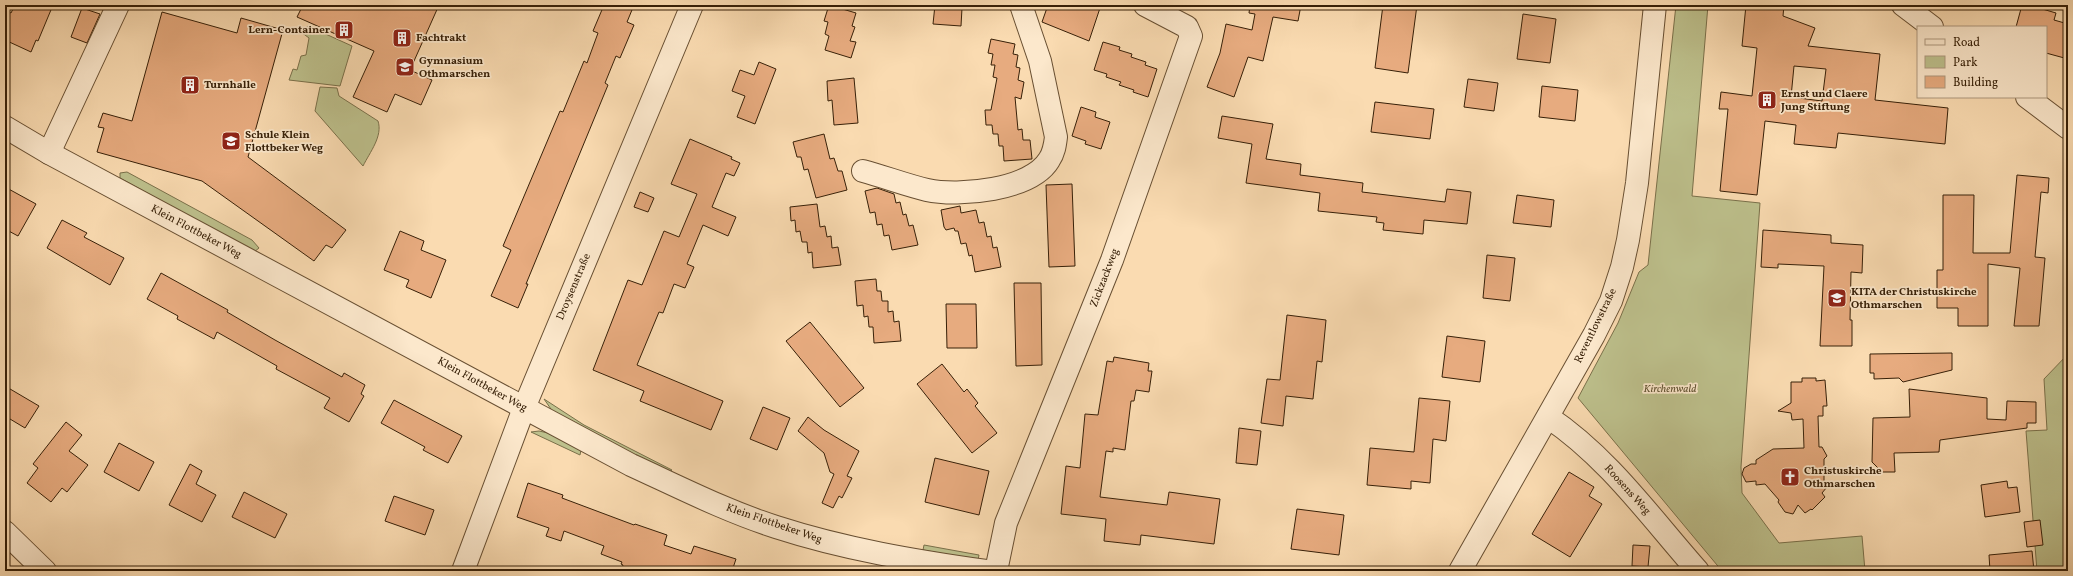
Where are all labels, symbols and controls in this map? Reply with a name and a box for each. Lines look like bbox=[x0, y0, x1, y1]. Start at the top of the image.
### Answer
building icon: Lern-Container bbox=[333, 19, 355, 41]
place label: Lern-Container bbox=[248, 23, 331, 38]
legend bbox=[1917, 26, 2047, 98]
building icon: Fachtrakt bbox=[391, 27, 413, 49]
place label: Fachtrakt bbox=[416, 31, 466, 46]
text: Road bbox=[1953, 35, 1980, 51]
place label: Gymnasium Othmarschen bbox=[419, 54, 490, 82]
text: Park bbox=[1953, 55, 1978, 71]
school or university icon: Gymnasium Othmarschen bbox=[394, 56, 416, 78]
building icon: Turnhalle bbox=[179, 74, 201, 96]
text: Building bbox=[1953, 75, 1998, 91]
place label: Turnhalle bbox=[204, 78, 256, 93]
place label: Ernst und Claere Jung Stiftung bbox=[1780, 87, 1868, 115]
building icon: Ernst und Claere Jung Stiftung bbox=[1756, 89, 1778, 111]
place label: Schule Klein Flottbeker Weg bbox=[245, 128, 323, 156]
school or university icon: Schule Klein Flottbeker Weg bbox=[220, 130, 242, 152]
street label: Klein Flottbeker Weg bbox=[148, 202, 244, 262]
street label: Zickzackweg bbox=[1087, 246, 1123, 310]
street label: Droysenstraße bbox=[553, 251, 595, 323]
place label: KITA der Christuskirche Othmarschen bbox=[1851, 285, 1977, 313]
street label: Reventlowstraße bbox=[1571, 286, 1621, 366]
school or university icon: KITA der Christuskirche Othmarschen bbox=[1826, 287, 1848, 309]
street label: Klein Flottbeker Weg bbox=[434, 354, 530, 416]
park label: Kirchenwald bbox=[1643, 382, 1697, 397]
street label: Roosens Weg bbox=[1600, 462, 1654, 519]
place label: Christuskirche Othmarschen bbox=[1804, 464, 1882, 492]
church icon: Christuskirche Othmarschen bbox=[1779, 466, 1801, 488]
street label: Klein Flottbeker Weg bbox=[724, 501, 824, 548]

